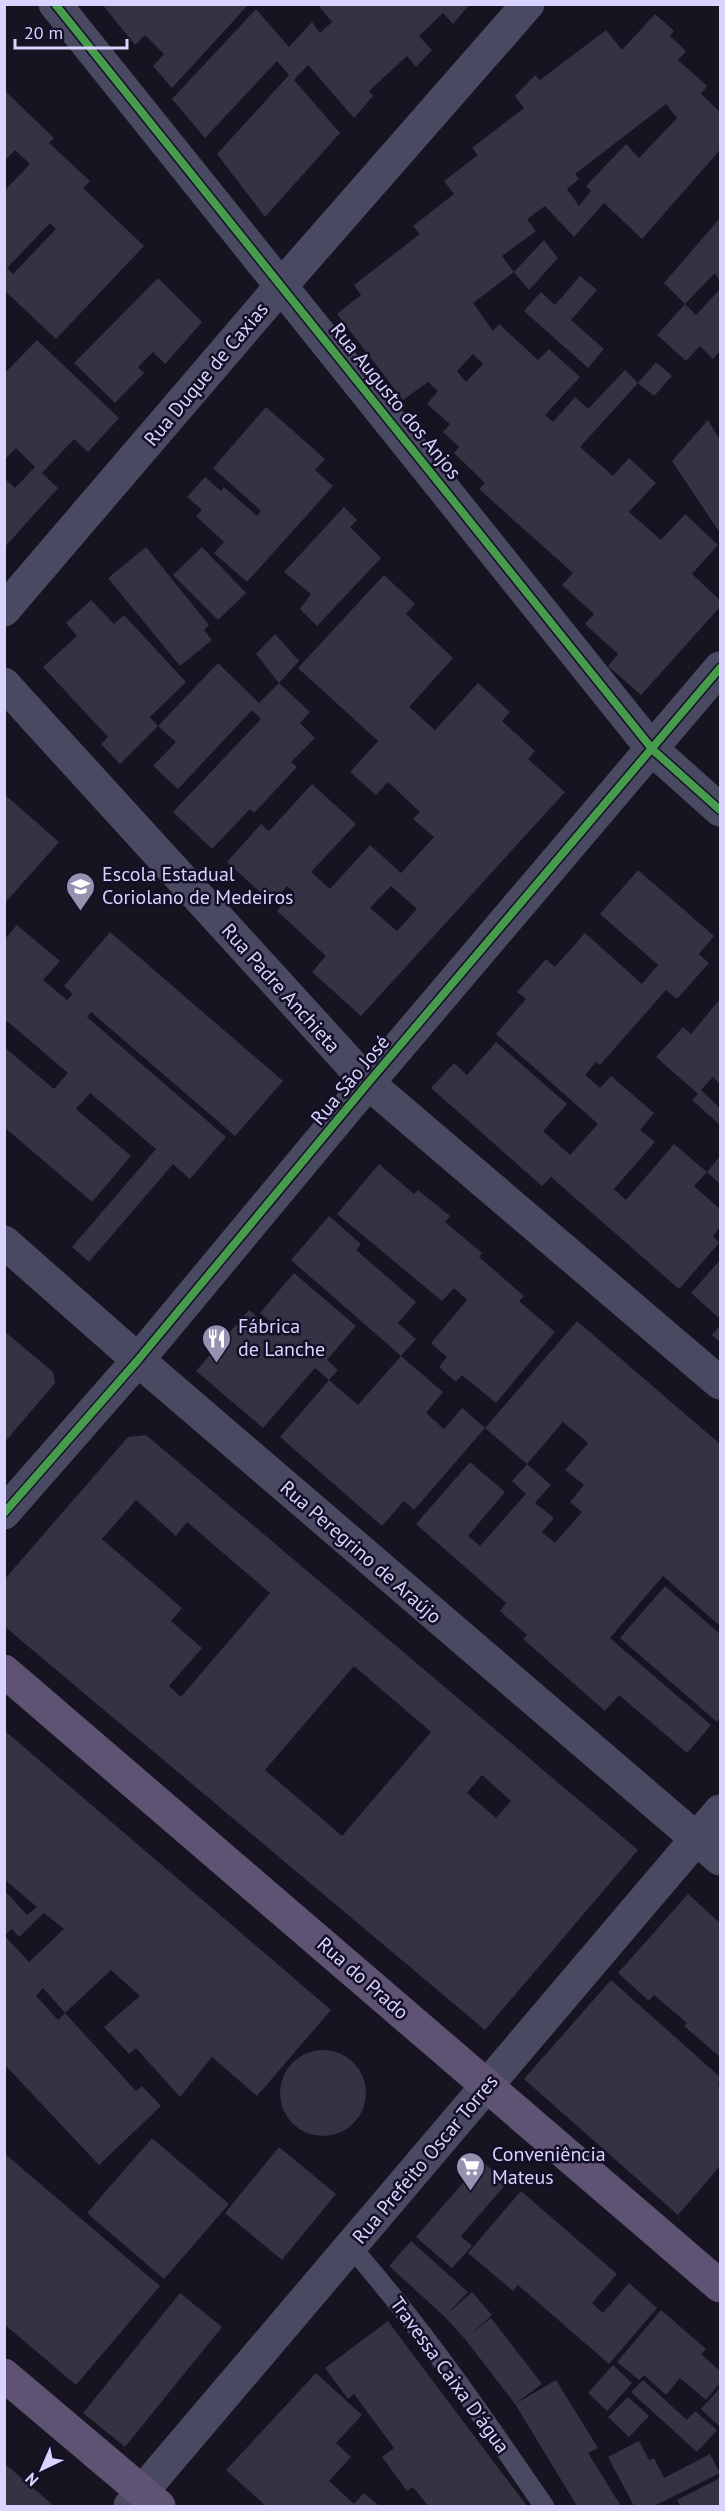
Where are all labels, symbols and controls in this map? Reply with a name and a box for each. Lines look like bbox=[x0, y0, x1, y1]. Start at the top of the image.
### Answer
scale bar bbox=[15, 12, 128, 50]
text: 20 m bbox=[24, 21, 63, 44]
street label: Rua Duque de Caxias bbox=[138, 297, 274, 451]
street label: Rua Augusto dos Anjos bbox=[325, 317, 467, 485]
place label: Escola Estadual Coriolano de Medeiros bbox=[102, 861, 294, 910]
school or university icon: Escola Estadual Coriolano de Medeiros bbox=[65, 870, 97, 912]
street label: Rua Padre Anchieta bbox=[216, 918, 346, 1058]
street label: Rua São José bbox=[305, 1030, 395, 1130]
place label: Fábrica de Lanche bbox=[238, 1313, 325, 1362]
restaurant icon: Fábrica de Lanche bbox=[201, 1322, 233, 1364]
street label: Rua Peregrino de Araújo bbox=[275, 1475, 447, 1629]
street label: Rua do Prado bbox=[312, 1931, 414, 2025]
street label: Rua Prefeito Oscar Torres bbox=[346, 2069, 504, 2249]
place label: Conveniência Mateus bbox=[492, 2141, 606, 2190]
supermarket icon: Conveniência Mateus bbox=[455, 2150, 487, 2192]
street label: Travessa Caixa D'água bbox=[384, 2292, 516, 2458]
north arrow bbox=[12, 2439, 72, 2499]
text: N bbox=[21, 2469, 42, 2491]

